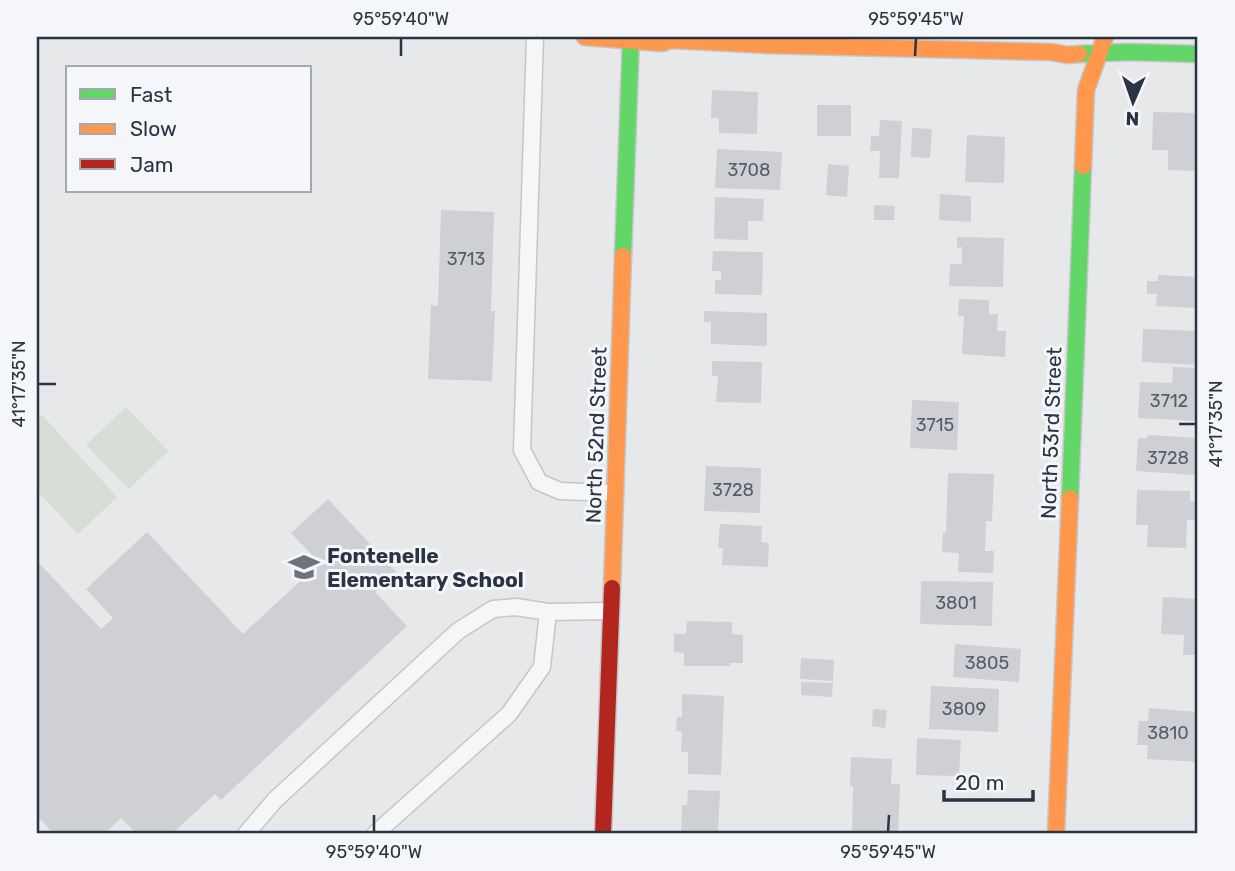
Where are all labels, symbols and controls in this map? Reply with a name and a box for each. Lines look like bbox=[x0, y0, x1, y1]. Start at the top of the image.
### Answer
text: 95°59'40"W bbox=[353, 8, 449, 30]
text: 95°59'45"W bbox=[868, 8, 964, 30]
legend bbox=[66, 66, 312, 192]
north arrow bbox=[1098, 66, 1168, 136]
text: Fast bbox=[130, 82, 172, 107]
text: N bbox=[1125, 107, 1140, 130]
text: Slow bbox=[130, 116, 177, 141]
text: Jam bbox=[130, 152, 174, 177]
house number: 3708 bbox=[728, 159, 770, 181]
house number: 3713 bbox=[447, 248, 485, 270]
text: 41°17'35"N bbox=[8, 340, 30, 428]
street label: North 52nd Street bbox=[580, 346, 612, 524]
street label: North 53rd Street bbox=[1036, 347, 1066, 519]
text: 41°17'35"N bbox=[1205, 380, 1227, 468]
house number: 3712 bbox=[1150, 390, 1188, 412]
house number: 3715 bbox=[916, 414, 954, 436]
house number: 3728 bbox=[1147, 447, 1189, 469]
house number: 3728 bbox=[712, 479, 754, 501]
place label: Fontenelle Elementary School bbox=[327, 543, 524, 592]
school or university icon: Fontenelle Elementary School bbox=[287, 550, 321, 584]
house number: 3801 bbox=[935, 592, 977, 614]
house number: 3805 bbox=[965, 652, 1009, 674]
house number: 3809 bbox=[942, 698, 986, 720]
house number: 3810 bbox=[1147, 722, 1189, 744]
scale bar bbox=[944, 759, 1034, 803]
text: 20 m bbox=[955, 770, 1004, 795]
text: 95°59'40"W bbox=[326, 841, 422, 863]
text: 95°59'45"W bbox=[840, 841, 936, 863]

